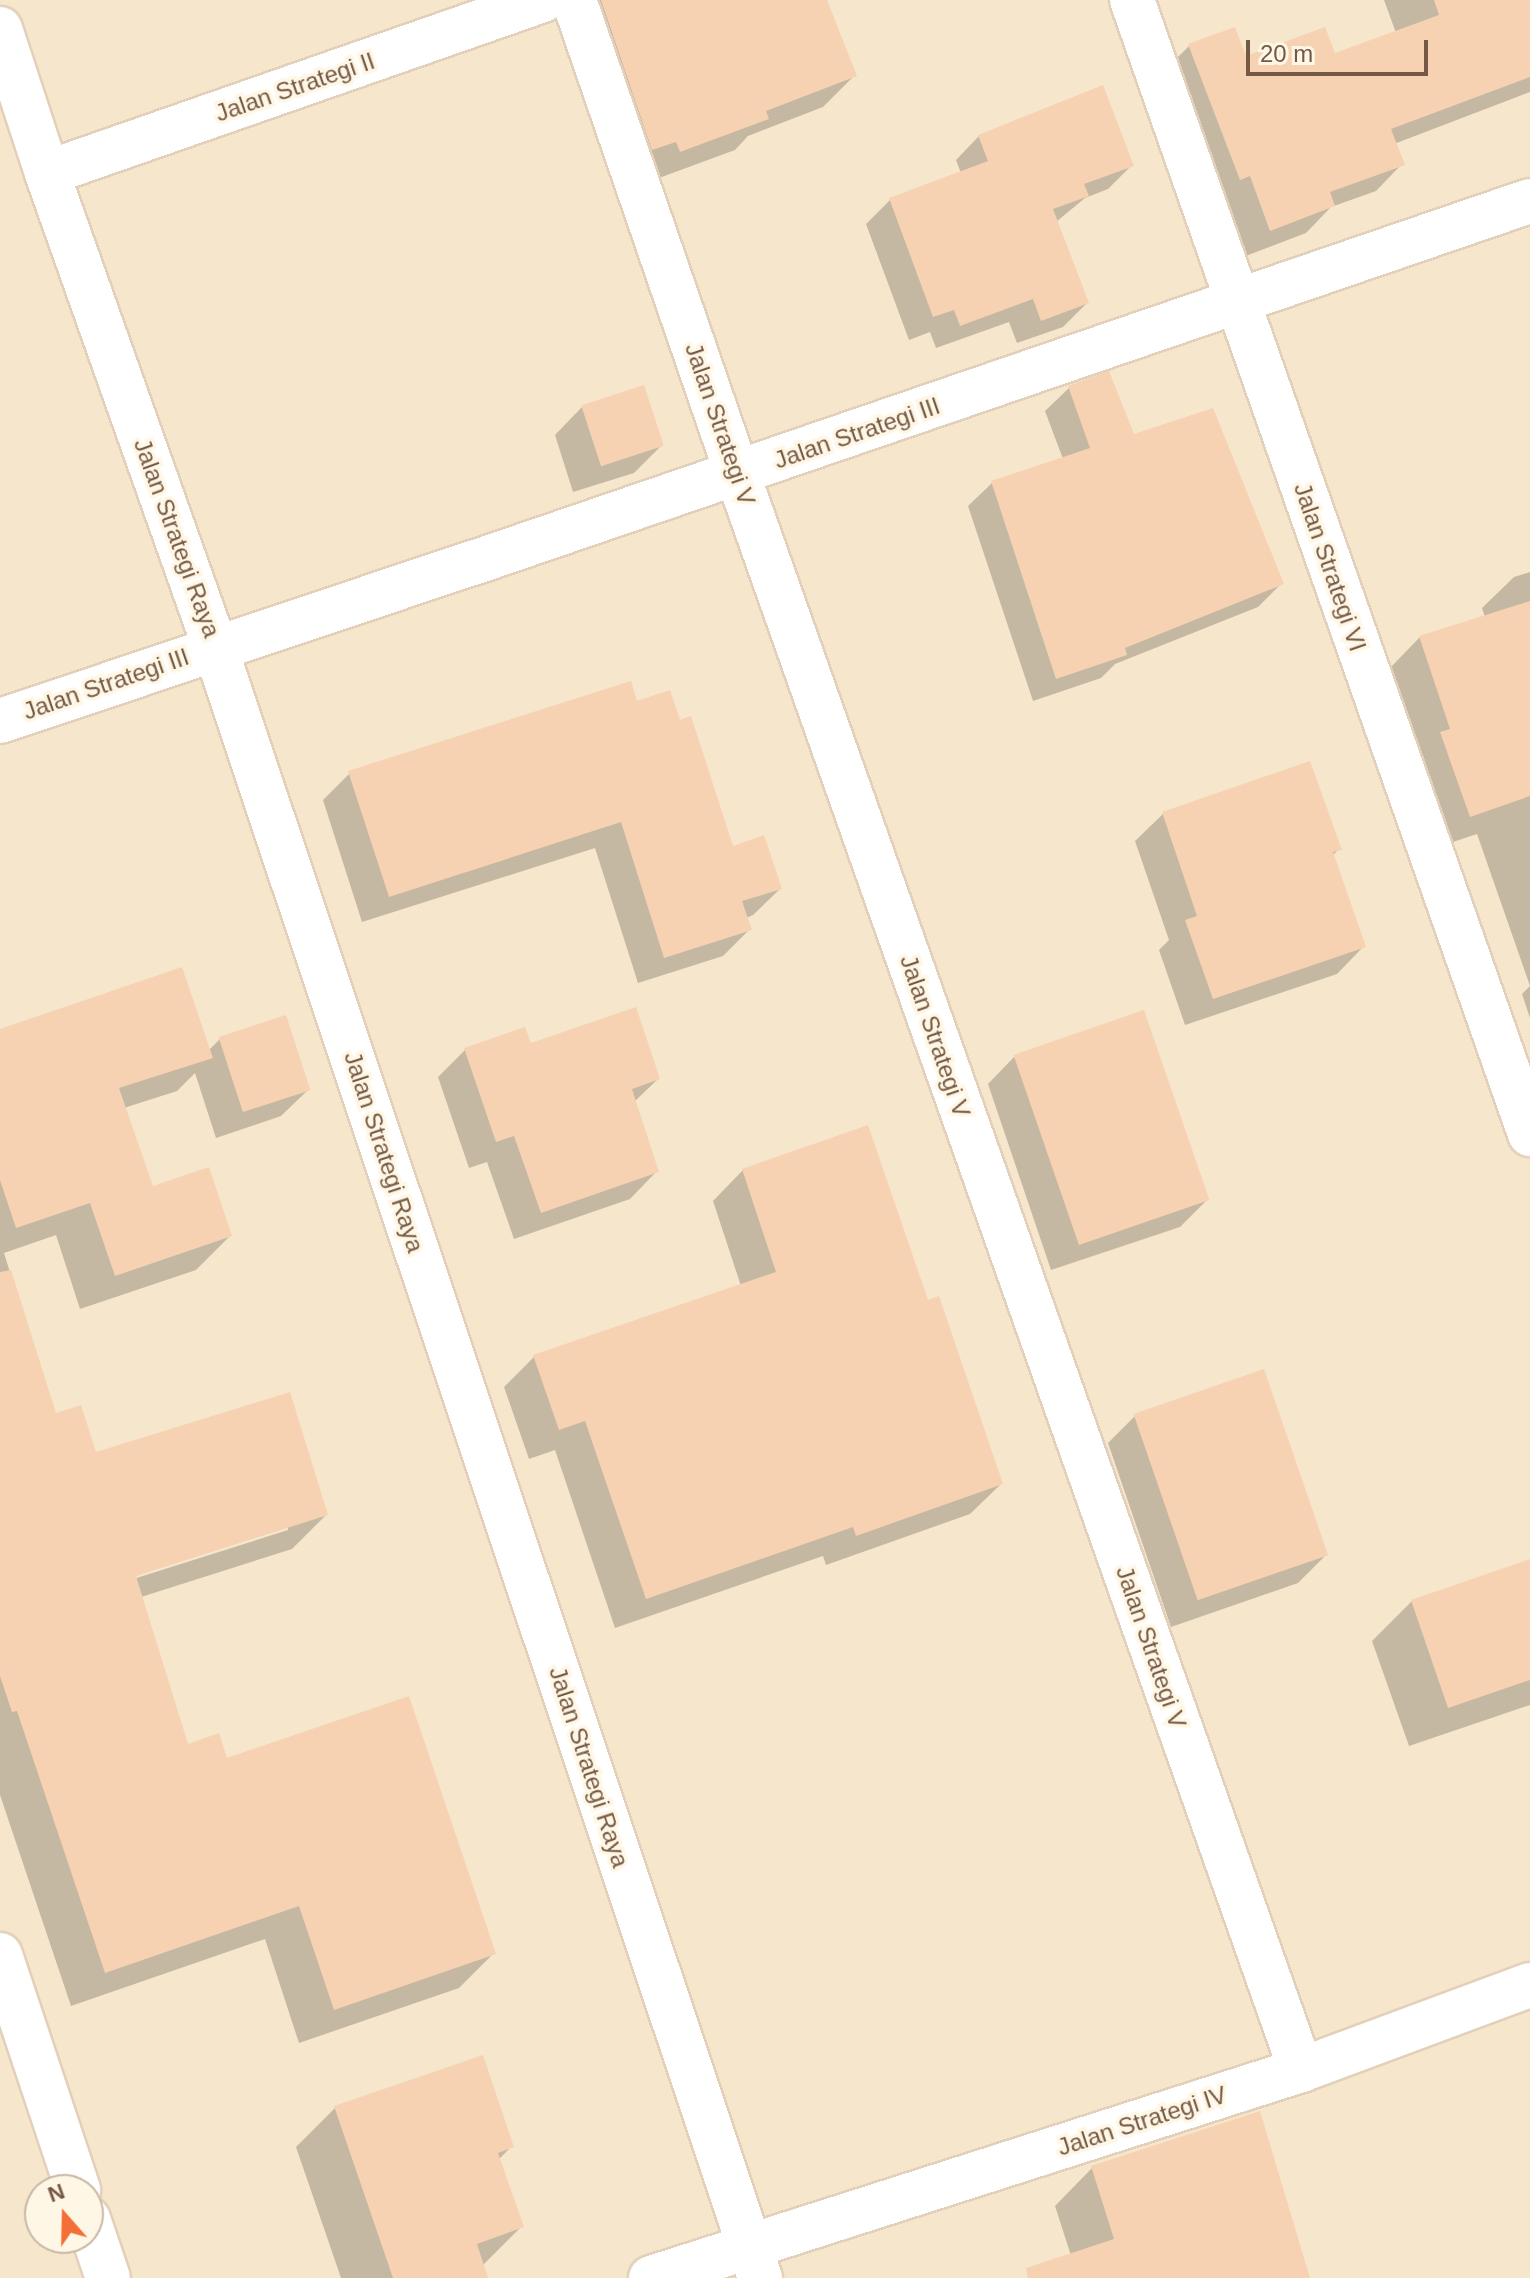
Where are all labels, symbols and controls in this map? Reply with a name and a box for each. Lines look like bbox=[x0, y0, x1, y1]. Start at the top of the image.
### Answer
scale bar bbox=[1250, 24, 1432, 74]
text: 20 m bbox=[1260, 40, 1313, 67]
street label: Jalan Strategi II bbox=[211, 46, 379, 128]
street label: Jalan Strategi V bbox=[679, 339, 761, 509]
street label: Jalan Strategi III bbox=[770, 391, 944, 475]
street label: Jalan Strategi Raya bbox=[128, 435, 226, 641]
street label: Jalan Strategi VI bbox=[1288, 479, 1372, 655]
street label: Jalan Strategi III bbox=[19, 642, 193, 726]
street label: Jalan Strategi V bbox=[894, 951, 976, 1121]
street label: Jalan Strategi Raya bbox=[338, 1048, 430, 1256]
street label: Jalan Strategi V bbox=[1110, 1562, 1192, 1732]
street label: Jalan Strategi Raya bbox=[543, 1663, 635, 1871]
street label: Jalan Strategi IV bbox=[1054, 2080, 1230, 2162]
north arrow bbox=[24, 2174, 104, 2254]
text: N bbox=[45, 2178, 68, 2207]

